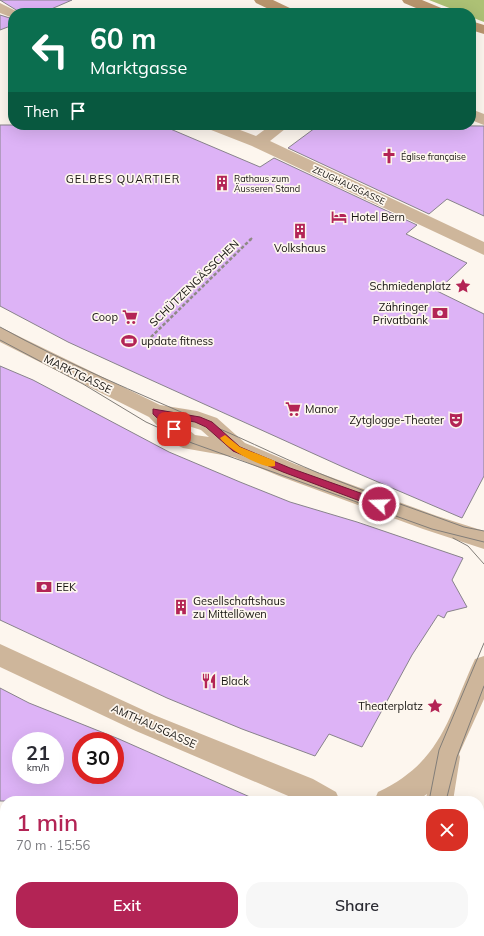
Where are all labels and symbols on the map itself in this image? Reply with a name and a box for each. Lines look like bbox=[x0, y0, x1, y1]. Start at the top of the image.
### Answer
church icon: Église française bbox=[380, 147, 398, 165]
place label: Église française bbox=[401, 151, 466, 162]
street label: ZEUGHAUSGASSE bbox=[311, 163, 387, 207]
district label: GELBES QUARTIER bbox=[66, 172, 180, 186]
place label: Rathaus zum Äusseren Stand bbox=[234, 173, 300, 194]
building icon: Rathaus zum Äusseren Stand bbox=[213, 174, 231, 192]
hotel icon: Hotel Bern bbox=[330, 208, 348, 226]
place label: Hotel Bern bbox=[351, 210, 405, 224]
building icon: Volkshaus bbox=[291, 222, 309, 240]
street label: SCHÜTZENGÄSSCHEN bbox=[146, 237, 242, 329]
place label: Volkshaus bbox=[274, 241, 326, 255]
place icon: Schmiedenplatz bbox=[454, 277, 472, 295]
place label: Schmiedenplatz bbox=[370, 279, 451, 293]
place label: Zähringer Privatbank bbox=[373, 300, 428, 327]
bank icon: Zähringer Privatbank bbox=[431, 304, 449, 322]
supermarket icon: Coop bbox=[121, 308, 139, 326]
place label: Coop bbox=[92, 310, 118, 324]
sports icon: update fitness bbox=[120, 332, 138, 350]
place label: update fitness bbox=[141, 334, 213, 348]
street label: MARKTGASSE bbox=[42, 351, 114, 397]
supermarket icon: Manor bbox=[284, 400, 302, 418]
place label: Manor bbox=[305, 402, 338, 416]
theatre icon: Zytglogge-Theater bbox=[447, 411, 465, 429]
pin bbox=[157, 412, 191, 446]
place label: Zytglogge-Theater bbox=[349, 413, 444, 427]
position arrow bbox=[358, 483, 400, 525]
bank icon: EEK bbox=[35, 578, 53, 596]
place label: EEK bbox=[56, 580, 77, 594]
place label: Gesellschaftshaus zu Mittellöwen bbox=[193, 594, 285, 621]
building icon: Gesellschaftshaus zu Mittellöwen bbox=[172, 598, 190, 616]
restaurant icon: Black bbox=[200, 672, 218, 690]
place label: Black bbox=[221, 674, 249, 688]
place icon: Theaterplatz bbox=[426, 697, 444, 715]
place label: Theaterplatz bbox=[358, 699, 423, 713]
street label: AMTHAUSGASSE bbox=[109, 701, 199, 751]
speed limit sign: 30 bbox=[72, 732, 124, 784]

